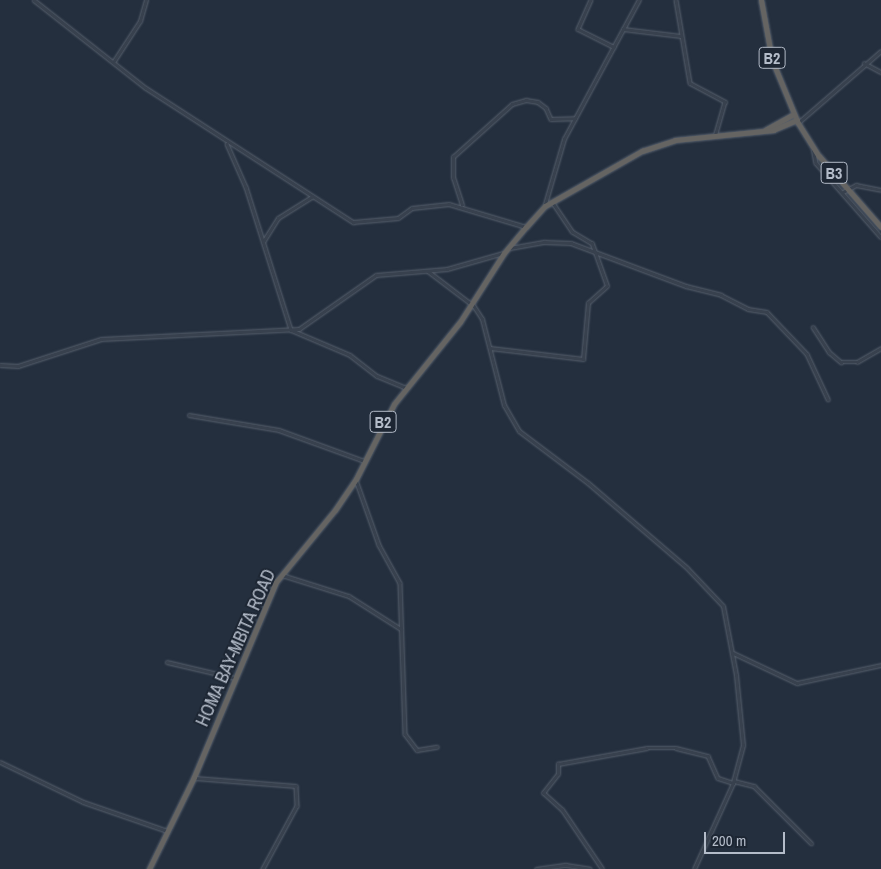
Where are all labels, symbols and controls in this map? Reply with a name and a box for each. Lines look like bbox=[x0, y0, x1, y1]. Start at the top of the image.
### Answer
road number: B2 bbox=[758, 44, 786, 72]
road number: B3 bbox=[820, 160, 848, 187]
road number: B2 bbox=[369, 408, 397, 436]
street label: HOMA BAY-MBITA ROAD bbox=[191, 565, 281, 731]
scale bar bbox=[706, 822, 787, 854]
text: 200 m bbox=[712, 830, 746, 851]

